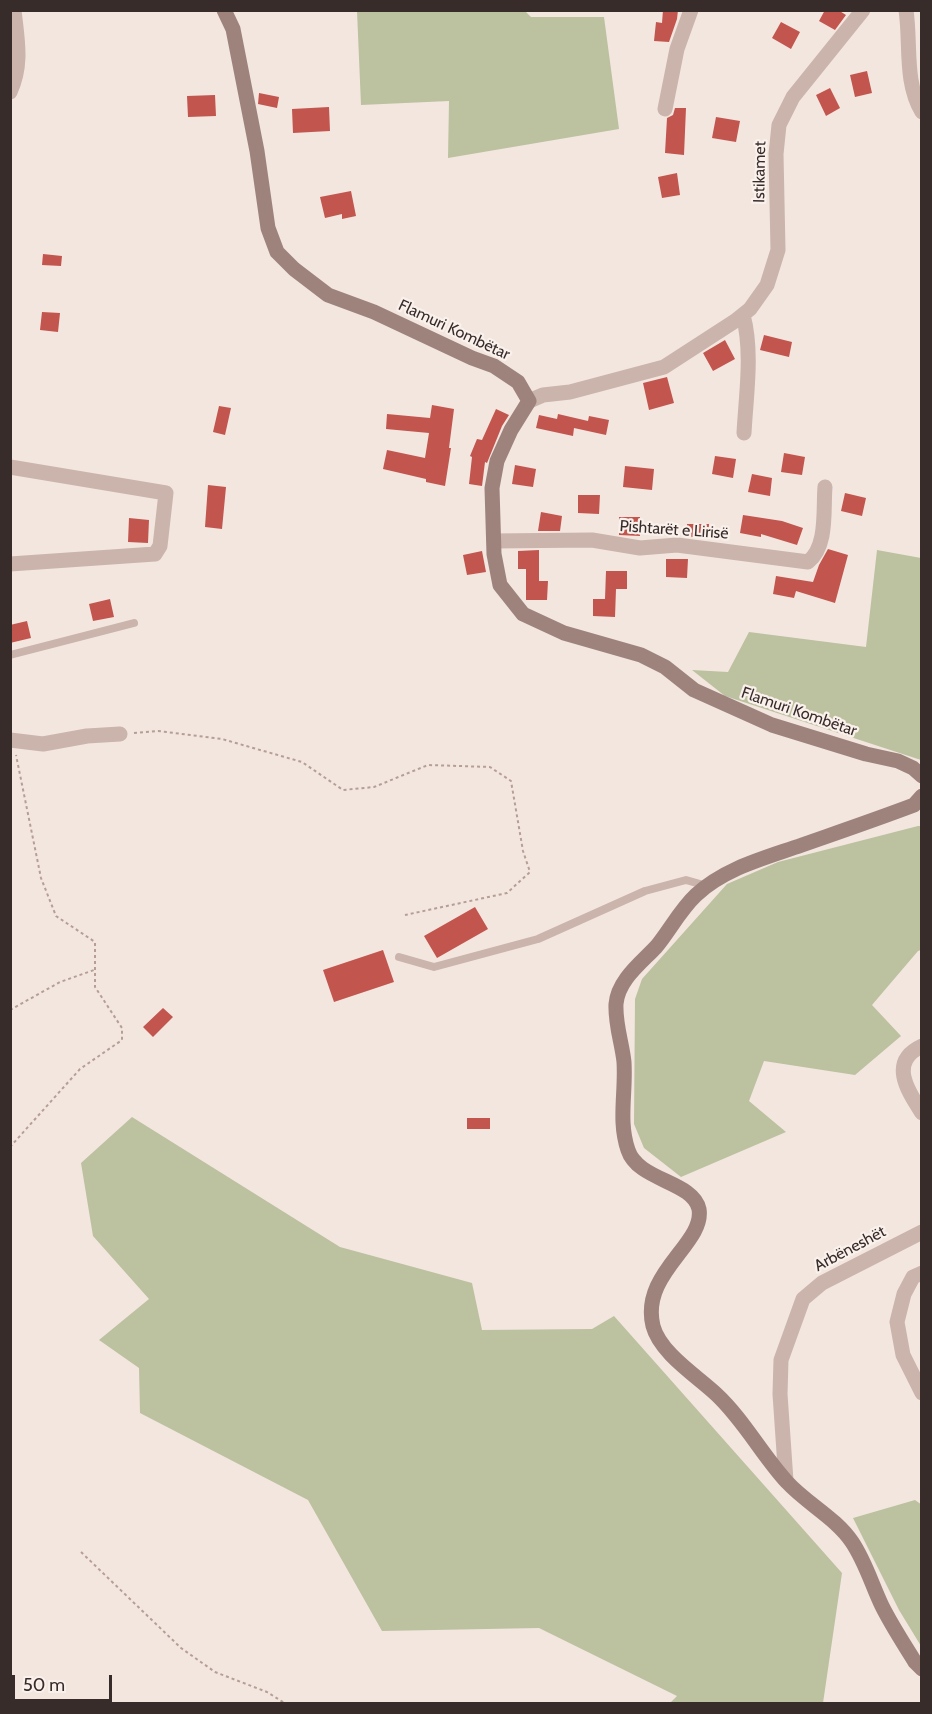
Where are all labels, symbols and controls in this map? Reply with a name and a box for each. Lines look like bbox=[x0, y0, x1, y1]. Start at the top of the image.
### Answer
street label: Istikamet bbox=[750, 141, 770, 203]
street label: Flamuri Kombëtar bbox=[395, 296, 513, 364]
street label: Pishtarët e Lirisë bbox=[619, 517, 729, 543]
street label: Flamuri Kombëtar bbox=[739, 683, 859, 741]
street label: Arbëneshët bbox=[811, 1222, 889, 1276]
scale bar bbox=[15, 1663, 116, 1701]
text: 50 m bbox=[23, 1674, 65, 1696]

